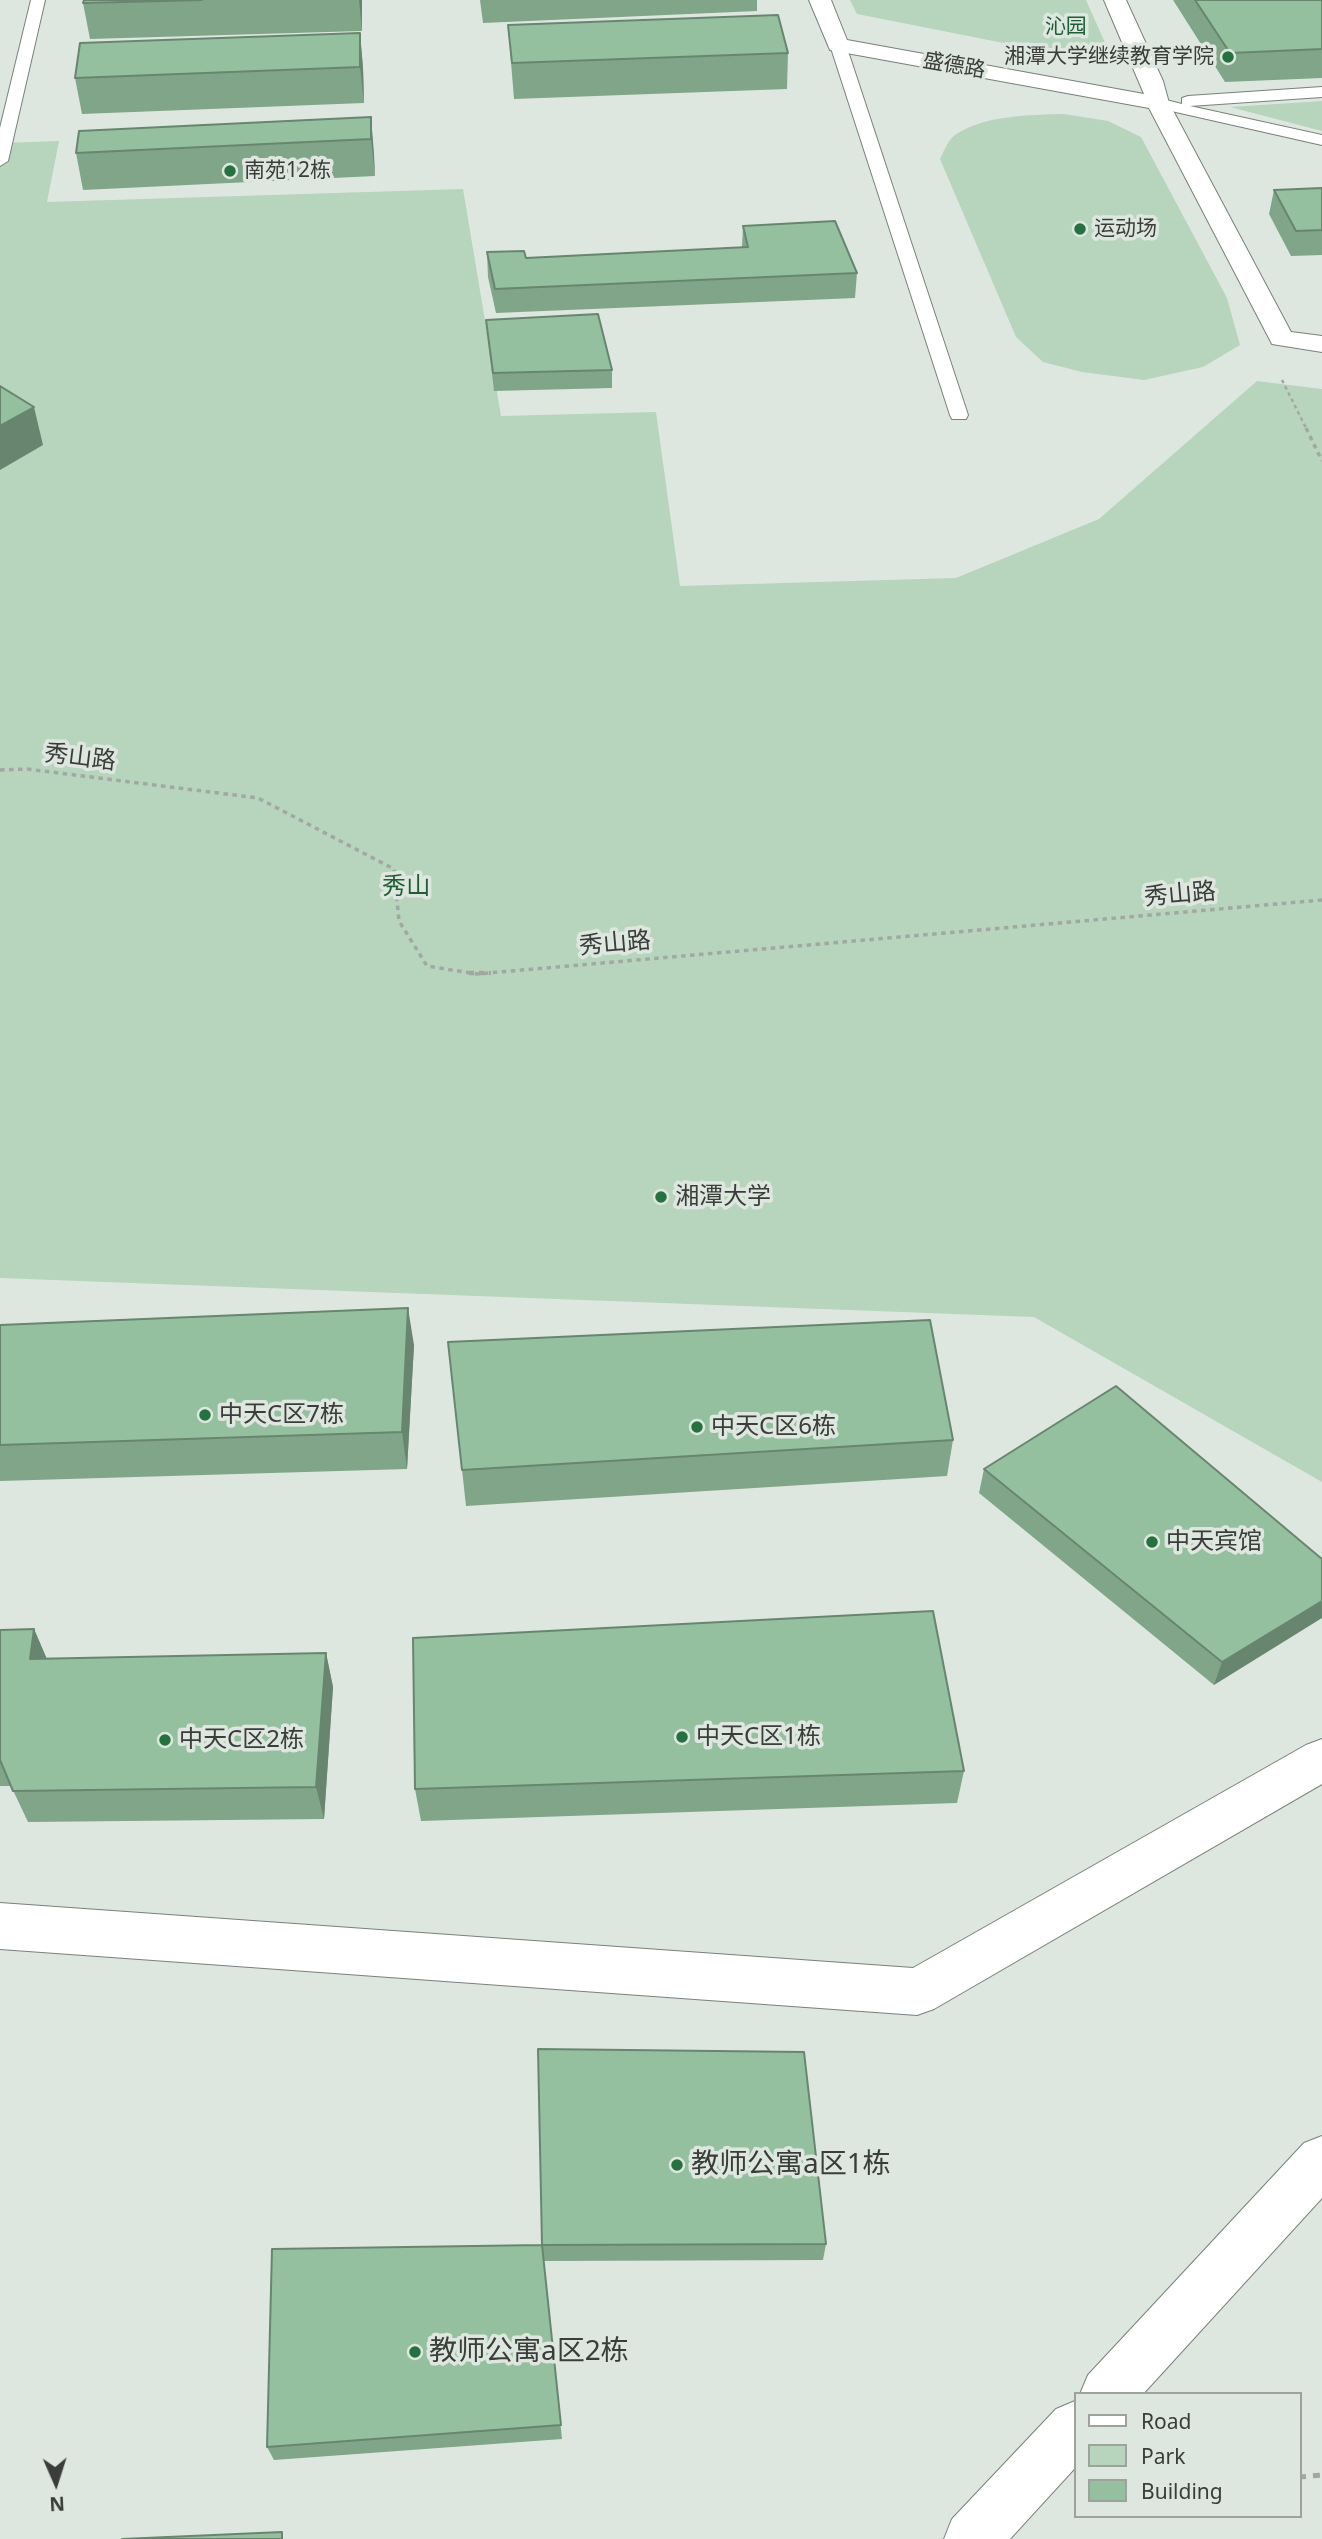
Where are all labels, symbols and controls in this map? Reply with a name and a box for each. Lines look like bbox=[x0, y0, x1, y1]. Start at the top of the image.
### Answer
park label: 沁园 bbox=[1045, 14, 1087, 40]
place label: 湘潭大学继续教育学院 bbox=[1004, 44, 1214, 70]
street label: 盛德路 bbox=[921, 48, 987, 84]
marker: 湘潭大学继续教育学院 bbox=[1220, 49, 1236, 65]
place label: 南苑12栋 bbox=[244, 158, 331, 184]
marker: 南苑12栋 bbox=[222, 163, 238, 179]
place label: 运动场 bbox=[1094, 216, 1157, 242]
marker: 运动场 bbox=[1072, 221, 1088, 237]
street label: 秀山路 bbox=[43, 739, 117, 777]
park label: 秀山 bbox=[382, 873, 430, 901]
street label: 秀山路 bbox=[1143, 878, 1217, 912]
street label: 秀山路 bbox=[578, 927, 652, 961]
place label: 湘潭大学 bbox=[675, 1183, 771, 1211]
marker: 湘潭大学 bbox=[653, 1189, 669, 1205]
place label: 中天C区7栋 bbox=[219, 1401, 344, 1429]
marker: 中天C区7栋 bbox=[197, 1407, 213, 1423]
place label: 中天C区6栋 bbox=[711, 1413, 836, 1441]
marker: 中天C区6栋 bbox=[689, 1419, 705, 1435]
place label: 中天宾馆 bbox=[1166, 1528, 1262, 1556]
marker: 中天宾馆 bbox=[1144, 1534, 1160, 1550]
place label: 中天C区1栋 bbox=[696, 1723, 821, 1751]
place label: 中天C区2栋 bbox=[179, 1726, 304, 1754]
marker: 中天C区1栋 bbox=[674, 1729, 690, 1745]
marker: 中天C区2栋 bbox=[157, 1732, 173, 1748]
place label: 教师公寓a区1栋 bbox=[691, 2148, 891, 2182]
marker: 教师公寓a区1栋 bbox=[669, 2157, 685, 2173]
place label: 教师公寓a区2栋 bbox=[429, 2335, 629, 2369]
marker: 教师公寓a区2栋 bbox=[407, 2344, 423, 2360]
legend bbox=[1074, 2392, 1301, 2518]
text: Road bbox=[1141, 2407, 1191, 2435]
text: Park bbox=[1141, 2442, 1185, 2470]
north arrow bbox=[21, 2448, 91, 2518]
text: Building bbox=[1141, 2477, 1223, 2505]
text: N bbox=[49, 2491, 66, 2517]

